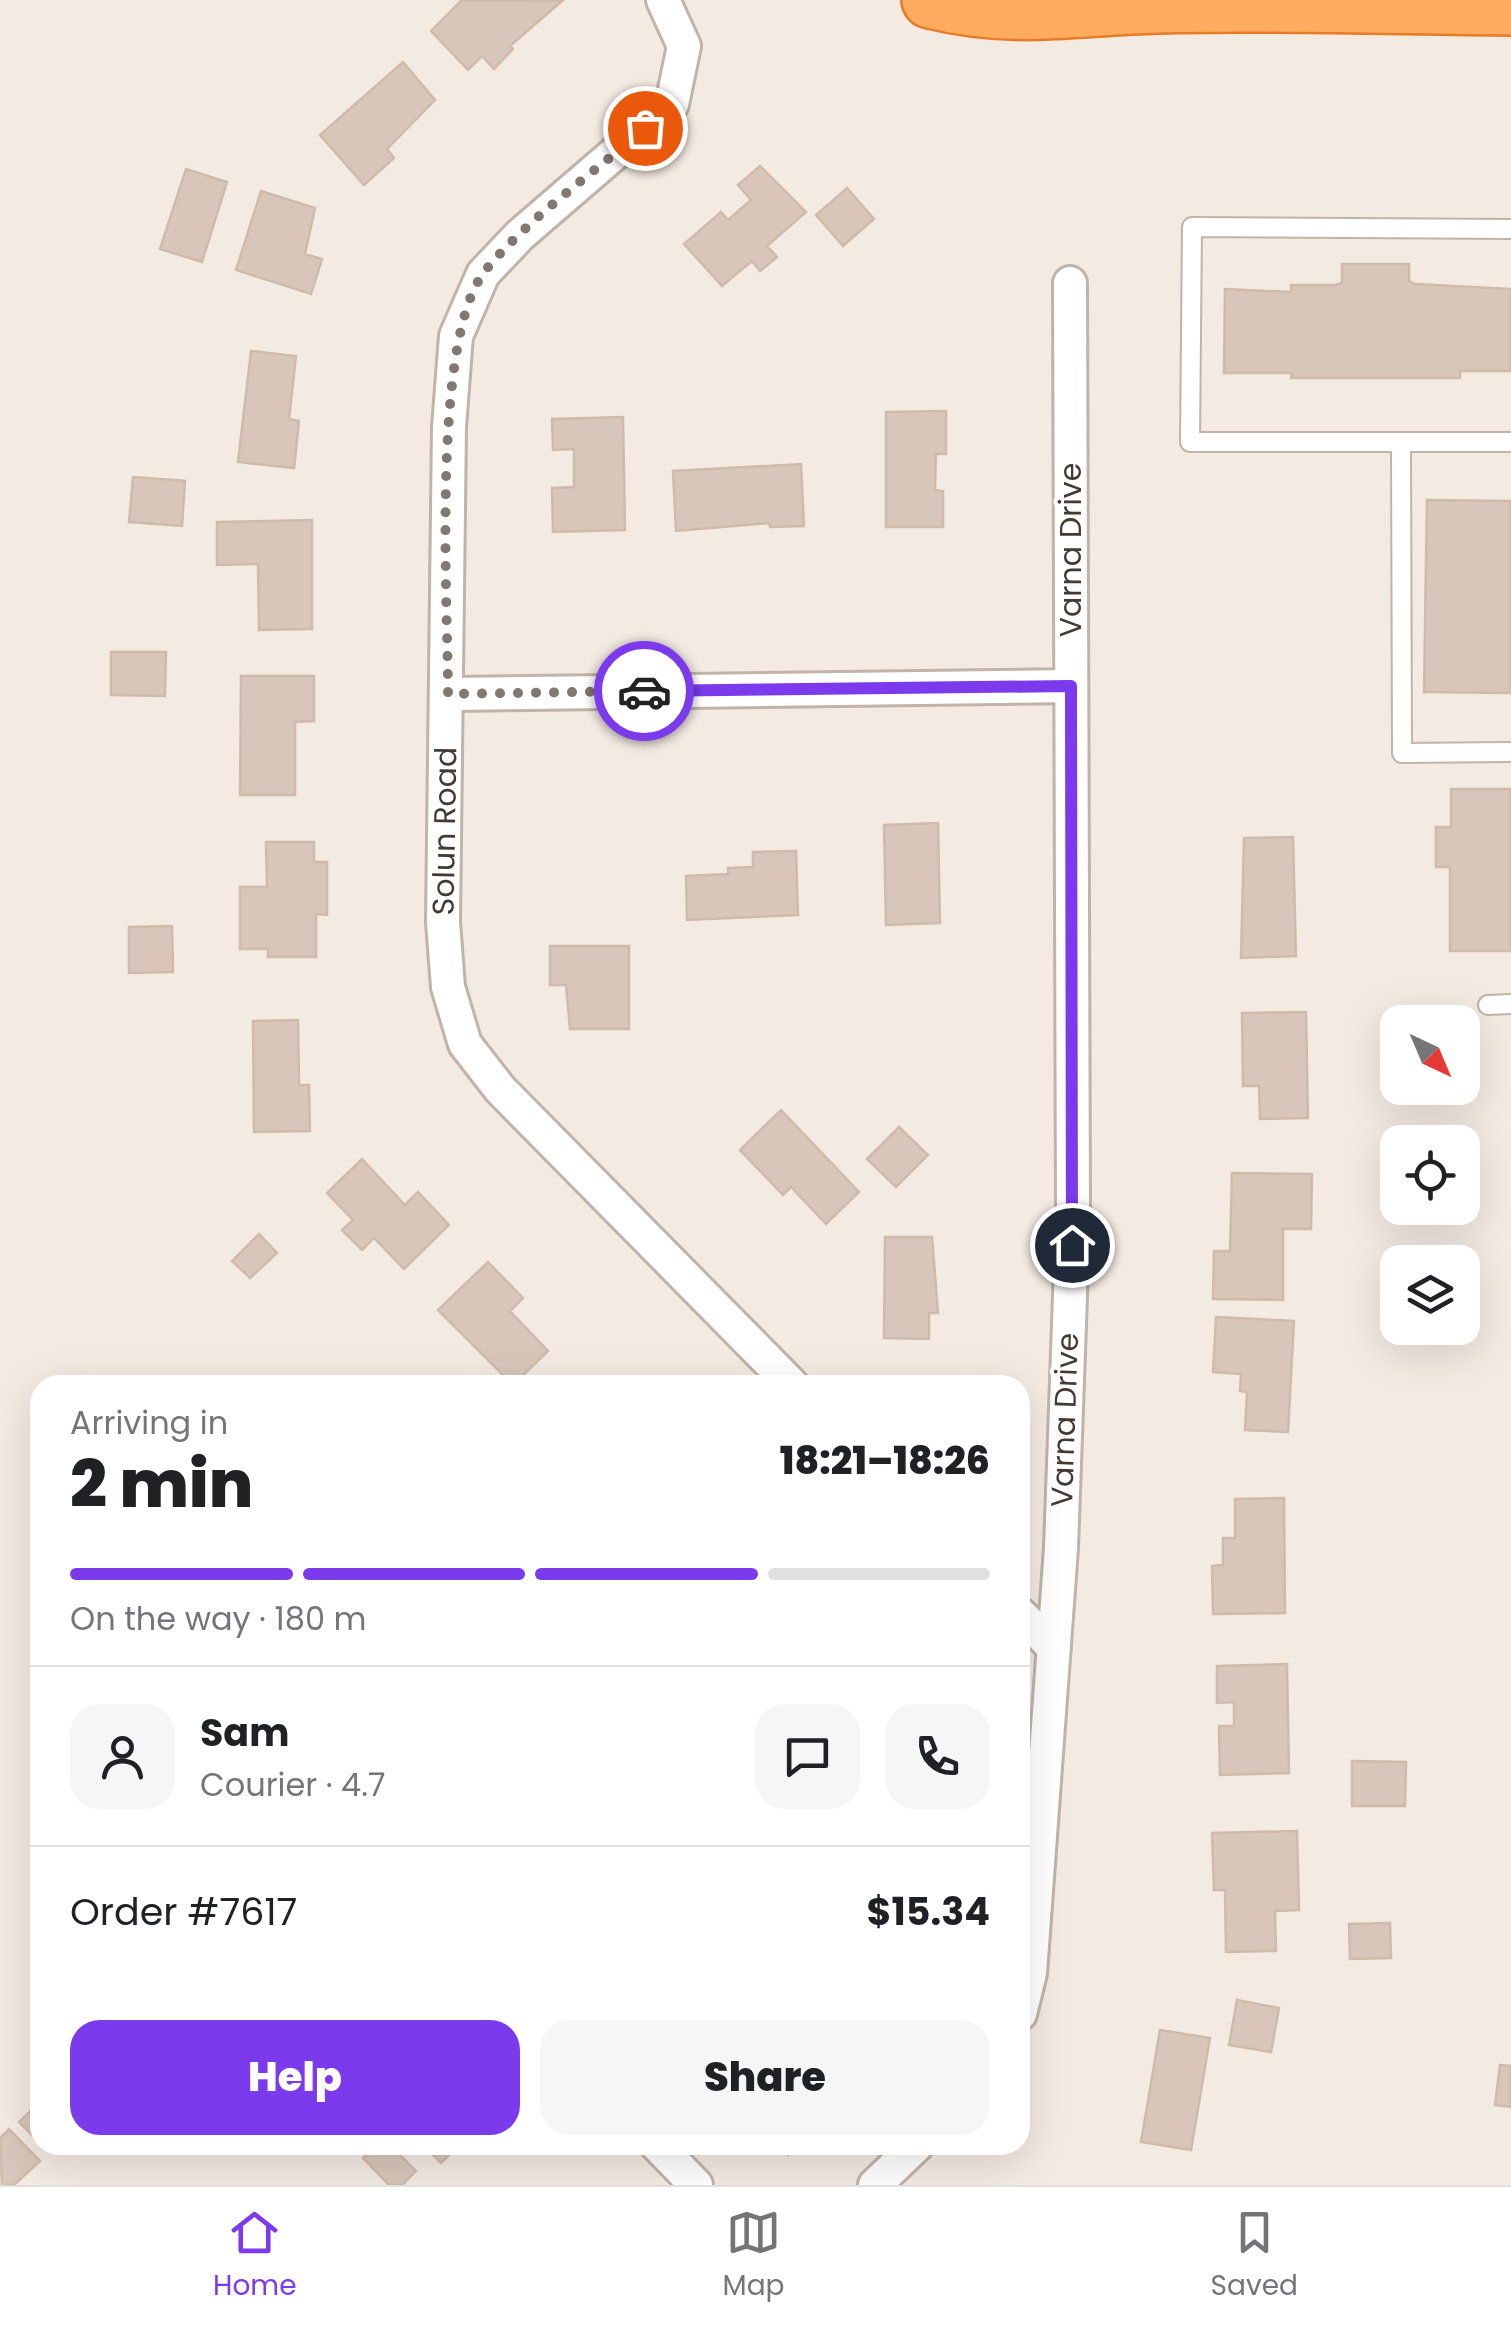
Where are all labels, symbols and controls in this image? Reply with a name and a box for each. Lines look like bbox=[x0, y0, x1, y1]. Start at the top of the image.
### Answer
pin bbox=[603, 86, 688, 171]
icon: bag bbox=[618, 101, 673, 156]
street label: Varna Drive bbox=[1049, 463, 1092, 637]
courier bbox=[594, 641, 694, 741]
icon: car bbox=[617, 664, 672, 719]
street label: Solun Road bbox=[422, 746, 467, 916]
north arrow bbox=[1380, 1005, 1480, 1105]
map controls bbox=[1380, 1005, 1480, 1345]
button: locate bbox=[1380, 1125, 1480, 1225]
pin bbox=[1030, 1203, 1115, 1288]
icon: home bbox=[1045, 1218, 1100, 1273]
button: layers bbox=[1380, 1245, 1480, 1345]
street label: Varna Drive bbox=[1040, 1332, 1089, 1508]
text: Arriving in bbox=[70, 1400, 228, 1445]
text: 18:21–18:26 bbox=[780, 1434, 990, 1487]
text: 2 min bbox=[70, 1439, 253, 1530]
text: On the way · 180 m bbox=[70, 1596, 366, 1641]
button: person bbox=[70, 1704, 175, 1809]
button: chat bbox=[755, 1704, 860, 1809]
button: phone bbox=[885, 1704, 990, 1809]
text: Sam bbox=[200, 1706, 289, 1759]
text: Courier · 4.7 bbox=[200, 1762, 385, 1807]
text: Order #7617 bbox=[70, 1885, 297, 1938]
text: $15.34 bbox=[867, 1885, 990, 1938]
button: Help bbox=[70, 2020, 520, 2135]
button: Share bbox=[540, 2020, 990, 2135]
tab: Home bbox=[213, 2205, 297, 2307]
tab: Map bbox=[723, 2205, 785, 2307]
tab: Saved bbox=[1211, 2205, 1298, 2307]

